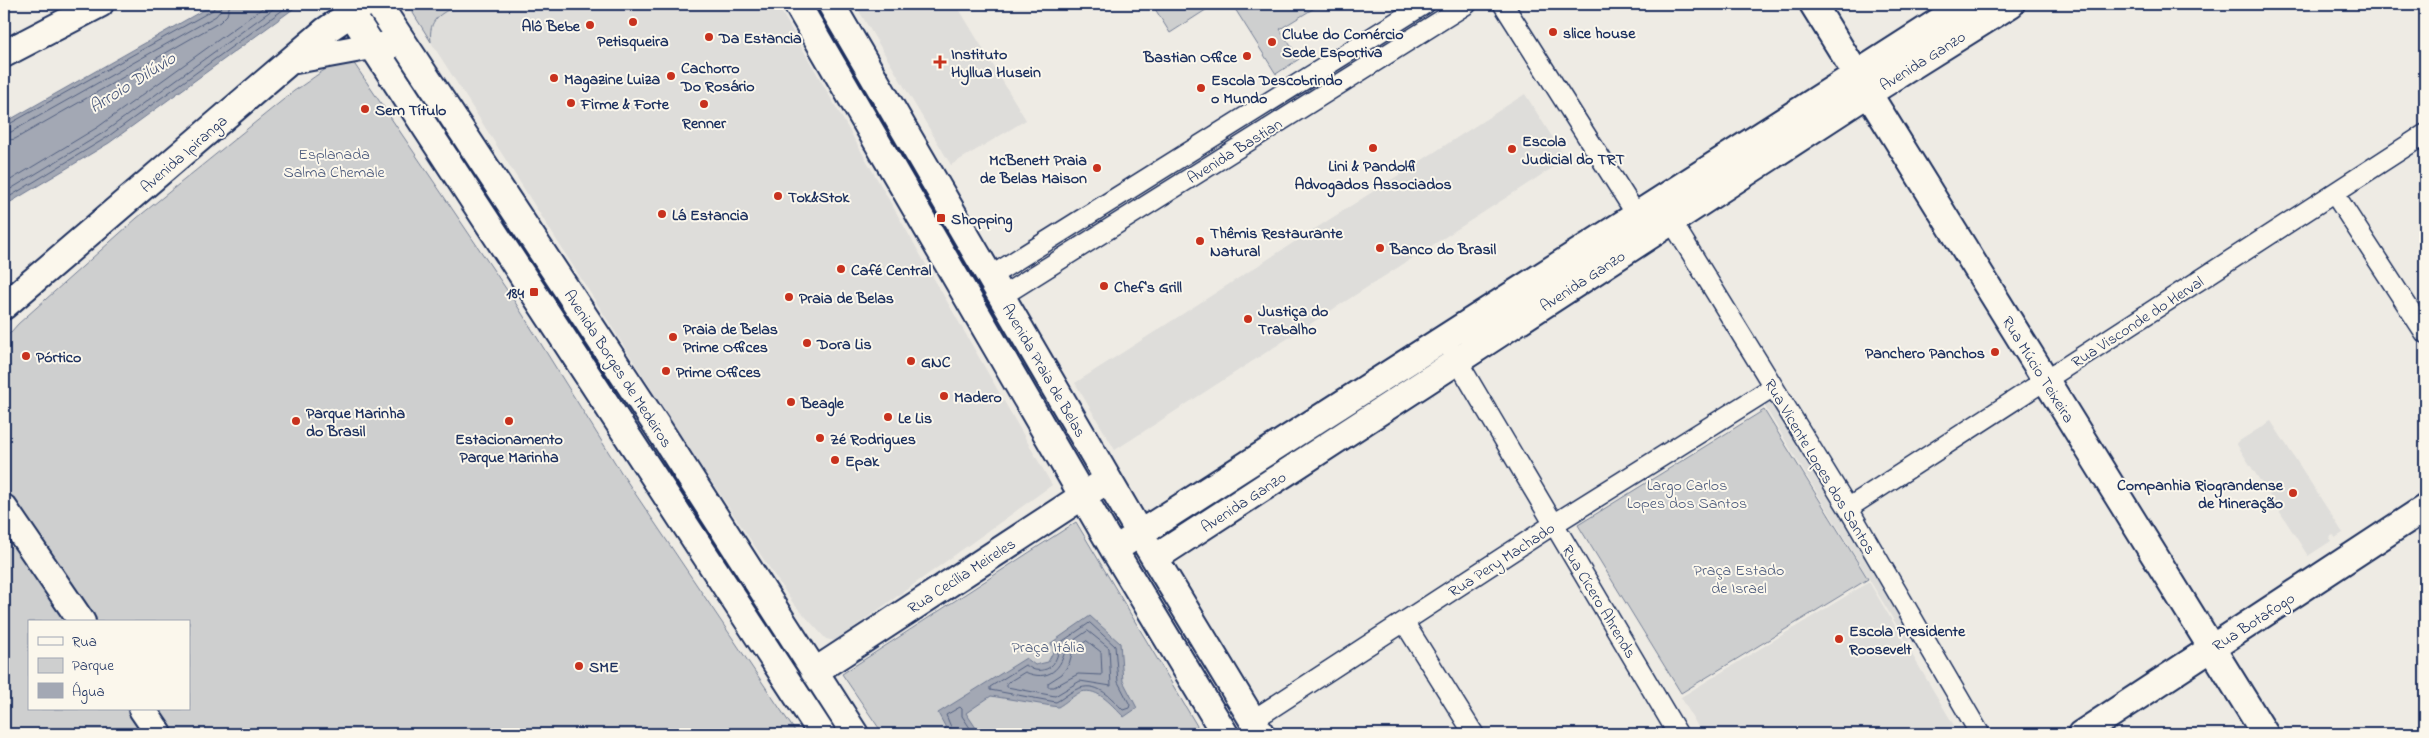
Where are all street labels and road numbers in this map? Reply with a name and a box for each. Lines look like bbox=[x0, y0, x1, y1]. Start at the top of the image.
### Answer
street label: Avenida Ganzo bbox=[1875, 26, 1971, 98]
street label: Avenida Ipiranga bbox=[135, 110, 233, 199]
street label: Avenida Bastian bbox=[1183, 113, 1287, 191]
street label: Avenida Ganzo bbox=[1536, 245, 1631, 318]
street label: Rua Visconde do Herval bbox=[2067, 271, 2209, 375]
street label: Avenida Borges de Medeiros bbox=[557, 285, 678, 453]
street label: Avenida Praia de Belas bbox=[995, 300, 1091, 442]
street label: Rua Múcio Teixeira bbox=[1995, 312, 2080, 428]
street label: Rua Vicente Lopes dos Santos bbox=[1757, 375, 1881, 559]
street label: Avenida Ganzo bbox=[1197, 466, 1292, 539]
street label: Rua Pery Machado bbox=[1444, 517, 1560, 604]
street label: Rua Cecília Meireles bbox=[903, 533, 1021, 621]
street label: Rua Cícero Ahrends bbox=[1555, 541, 1642, 663]
street label: Rua Botafogo bbox=[2208, 587, 2300, 658]

